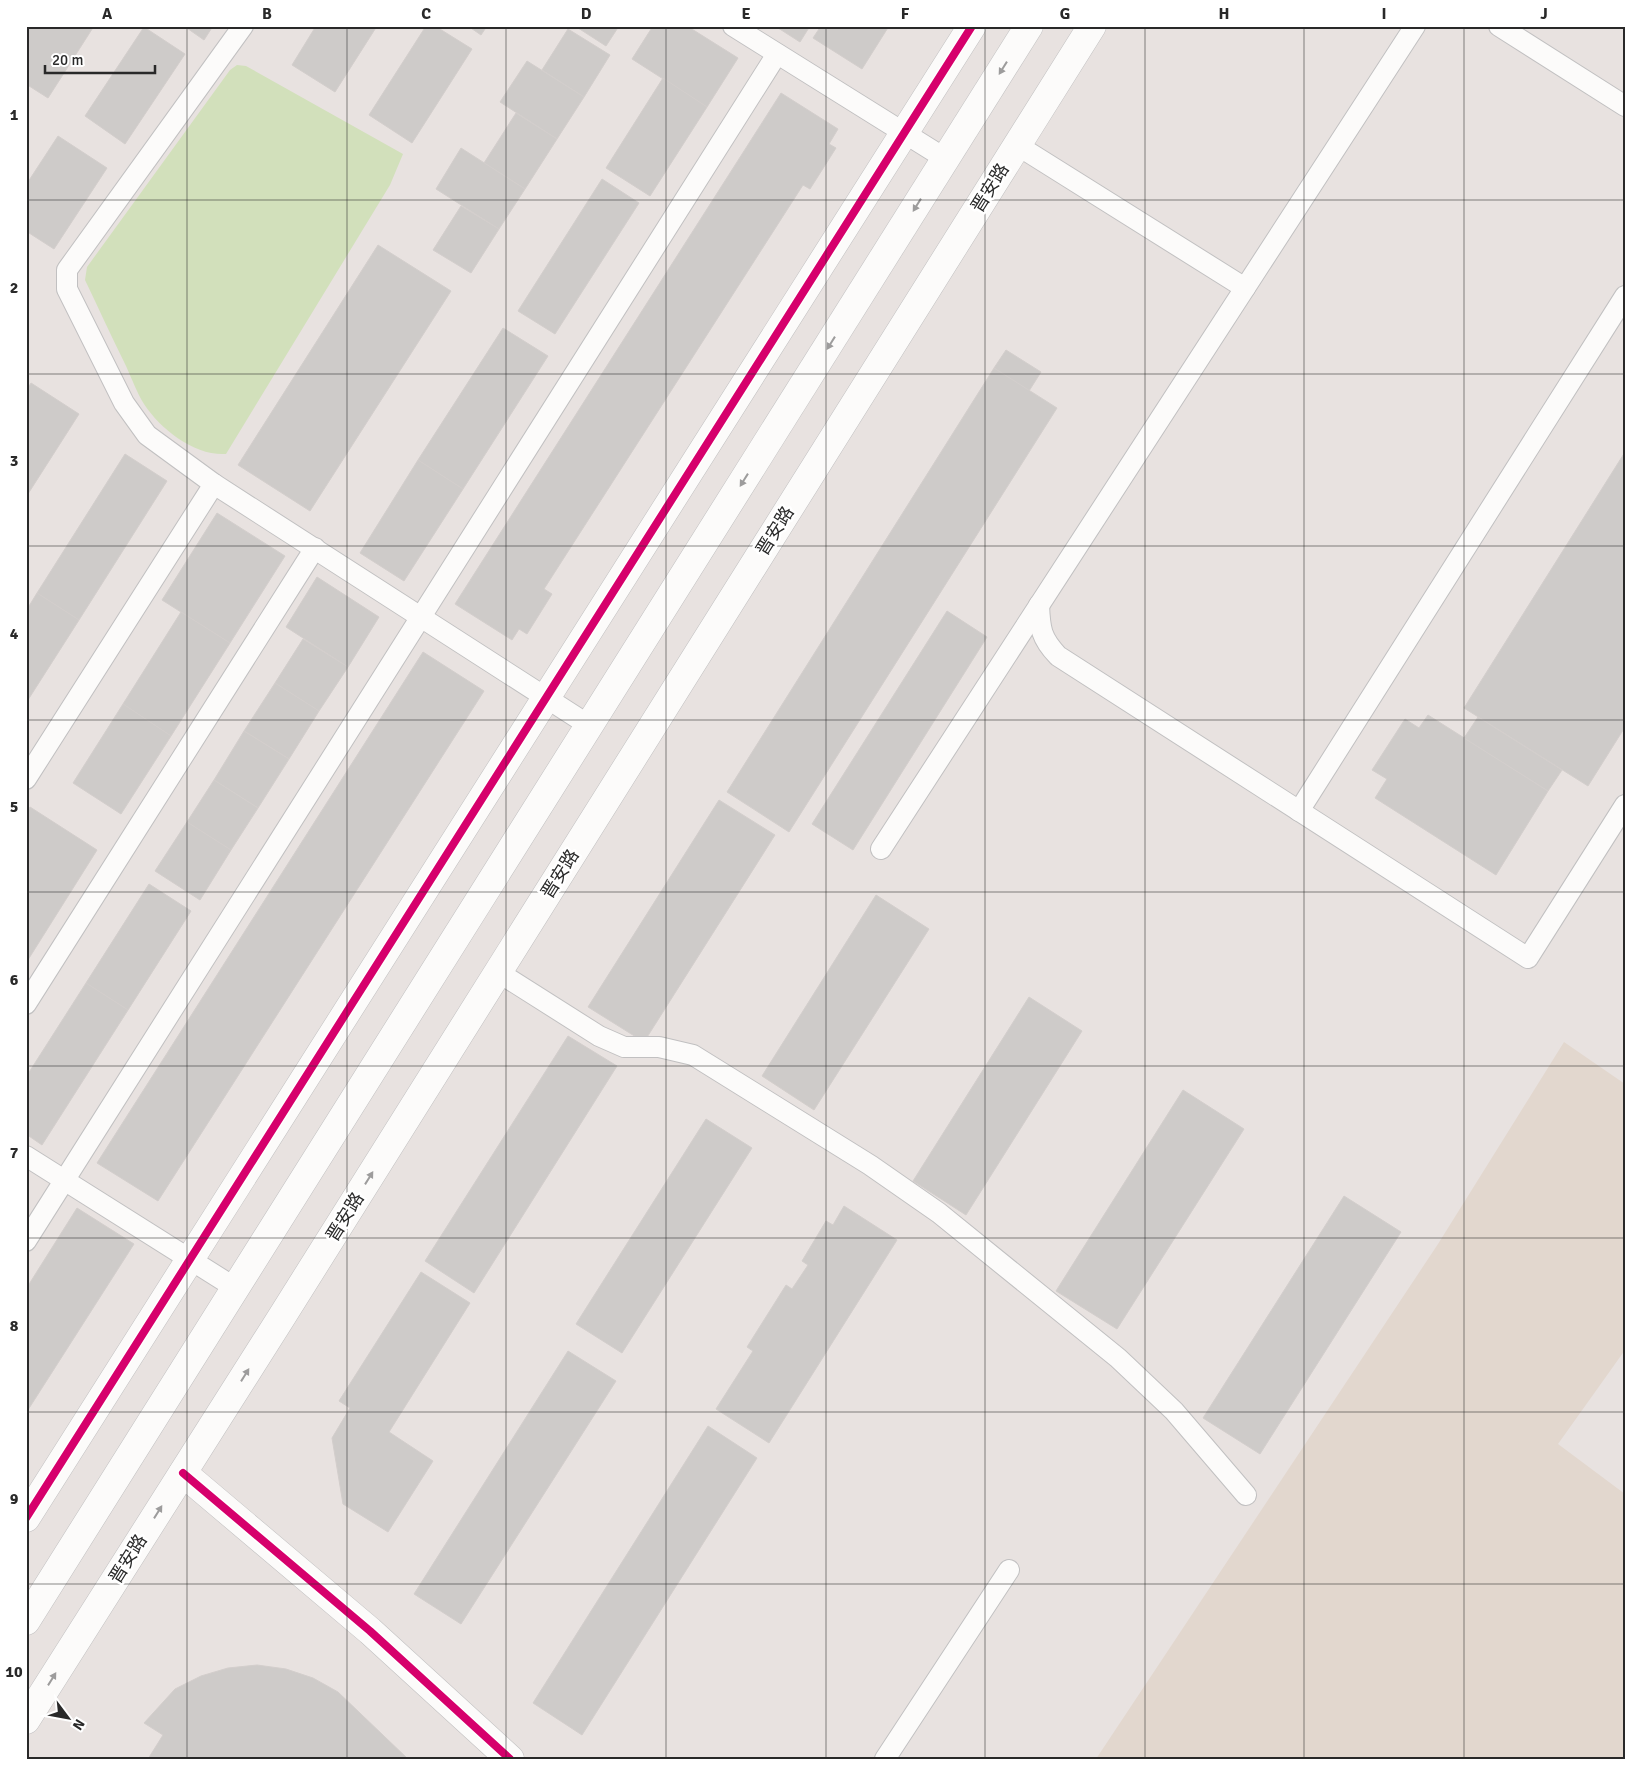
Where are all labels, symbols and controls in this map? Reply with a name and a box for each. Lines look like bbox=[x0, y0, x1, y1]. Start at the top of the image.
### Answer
text: A bbox=[102, 4, 113, 24]
text: B bbox=[262, 4, 272, 24]
text: C bbox=[421, 4, 431, 24]
text: D bbox=[581, 4, 592, 24]
text: E bbox=[741, 4, 751, 24]
text: F bbox=[901, 4, 910, 24]
text: G bbox=[1060, 4, 1070, 24]
text: H bbox=[1219, 4, 1229, 24]
text: I bbox=[1381, 4, 1387, 24]
text: J bbox=[1540, 4, 1548, 24]
scale bar bbox=[45, 42, 155, 74]
text: 20 m bbox=[52, 51, 83, 69]
one-way arrow bbox=[999, 61, 1008, 74]
text: 1 bbox=[10, 105, 19, 125]
street label: 晋安路 bbox=[966, 159, 1014, 217]
one-way arrow bbox=[912, 199, 922, 212]
text: 2 bbox=[10, 278, 18, 298]
one-way arrow bbox=[826, 336, 835, 349]
text: 3 bbox=[10, 451, 18, 471]
one-way arrow bbox=[740, 474, 749, 487]
street label: 晋安路 bbox=[751, 502, 799, 560]
text: 4 bbox=[10, 624, 19, 644]
text: 5 bbox=[10, 797, 18, 817]
street label: 晋安路 bbox=[536, 845, 584, 903]
text: 6 bbox=[10, 970, 19, 990]
text: 7 bbox=[10, 1143, 19, 1163]
one-way arrow bbox=[364, 1171, 374, 1185]
street label: 晋安路 bbox=[321, 1188, 369, 1246]
text: 8 bbox=[10, 1316, 19, 1336]
one-way arrow bbox=[241, 1368, 250, 1381]
text: 9 bbox=[10, 1489, 19, 1509]
one-way arrow bbox=[154, 1505, 163, 1519]
street label: 晋安路 bbox=[104, 1530, 152, 1588]
text: 10 bbox=[5, 1662, 23, 1682]
one-way arrow bbox=[48, 1672, 57, 1685]
north arrow bbox=[42, 1692, 92, 1742]
text: N bbox=[69, 1716, 88, 1733]

